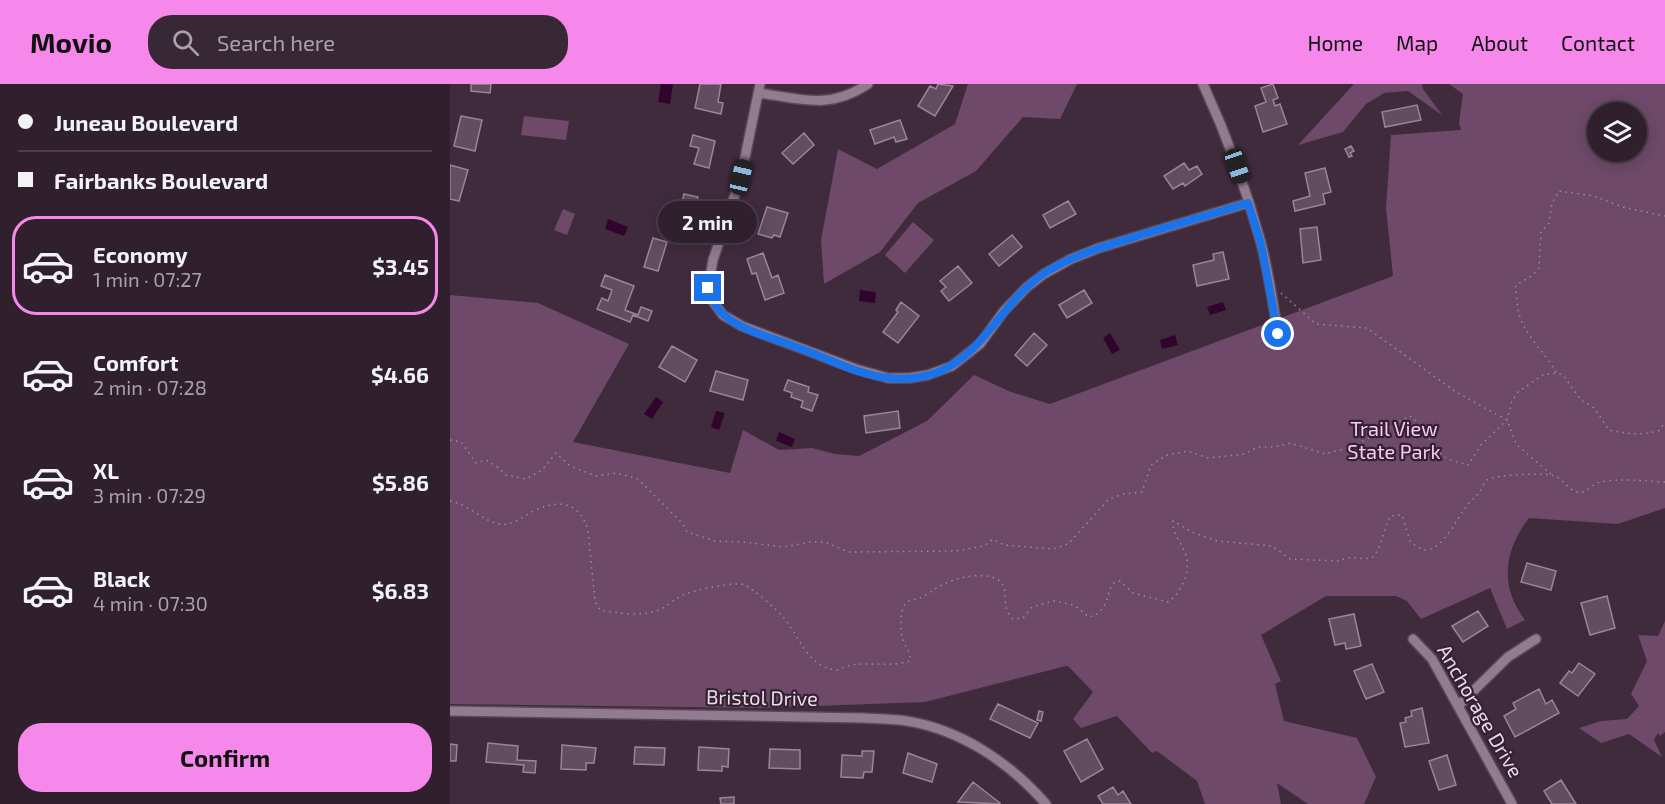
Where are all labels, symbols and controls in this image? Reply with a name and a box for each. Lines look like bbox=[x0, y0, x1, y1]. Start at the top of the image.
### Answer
search box bbox=[148, 15, 568, 69]
text: Movio bbox=[30, 25, 112, 59]
icon: search bbox=[169, 26, 202, 59]
text: Search here bbox=[217, 29, 335, 55]
text: Home bbox=[1307, 30, 1363, 55]
text: Map bbox=[1396, 30, 1438, 55]
text: About bbox=[1471, 30, 1528, 55]
text: Contact bbox=[1561, 30, 1635, 55]
map controls bbox=[1587, 102, 1647, 162]
button: layers bbox=[1587, 102, 1647, 162]
text: Juneau Boulevard bbox=[54, 109, 238, 135]
car bbox=[1223, 146, 1251, 186]
car bbox=[728, 157, 754, 197]
text: Fairbanks Boulevard bbox=[54, 167, 268, 193]
callout: 2 min bbox=[658, 201, 758, 243]
text: 2 min bbox=[682, 210, 733, 234]
icon: car bbox=[21, 239, 75, 293]
text: Economy bbox=[93, 241, 188, 267]
text: $3.45 bbox=[372, 253, 429, 279]
text: 1 min · 07:27 bbox=[93, 267, 202, 291]
route end bbox=[694, 274, 721, 301]
route start bbox=[1264, 320, 1291, 347]
icon: car bbox=[21, 347, 75, 401]
text: Comfort bbox=[93, 349, 178, 375]
text: $4.66 bbox=[371, 361, 429, 387]
text: 2 min · 07:28 bbox=[93, 375, 207, 399]
park label: Trail View State Park bbox=[1347, 416, 1441, 463]
icon: car bbox=[21, 455, 75, 509]
text: XL bbox=[93, 457, 119, 483]
text: $5.86 bbox=[372, 469, 429, 495]
text: 3 min · 07:29 bbox=[93, 483, 206, 507]
icon: car bbox=[21, 563, 75, 617]
text: Black bbox=[93, 565, 150, 591]
text: $6.83 bbox=[372, 577, 429, 603]
text: 4 min · 07:30 bbox=[93, 591, 208, 615]
street label: Anchorage Drive bbox=[1433, 640, 1529, 781]
street label: Bristol Drive bbox=[706, 684, 818, 710]
button: Confirm bbox=[18, 723, 432, 792]

